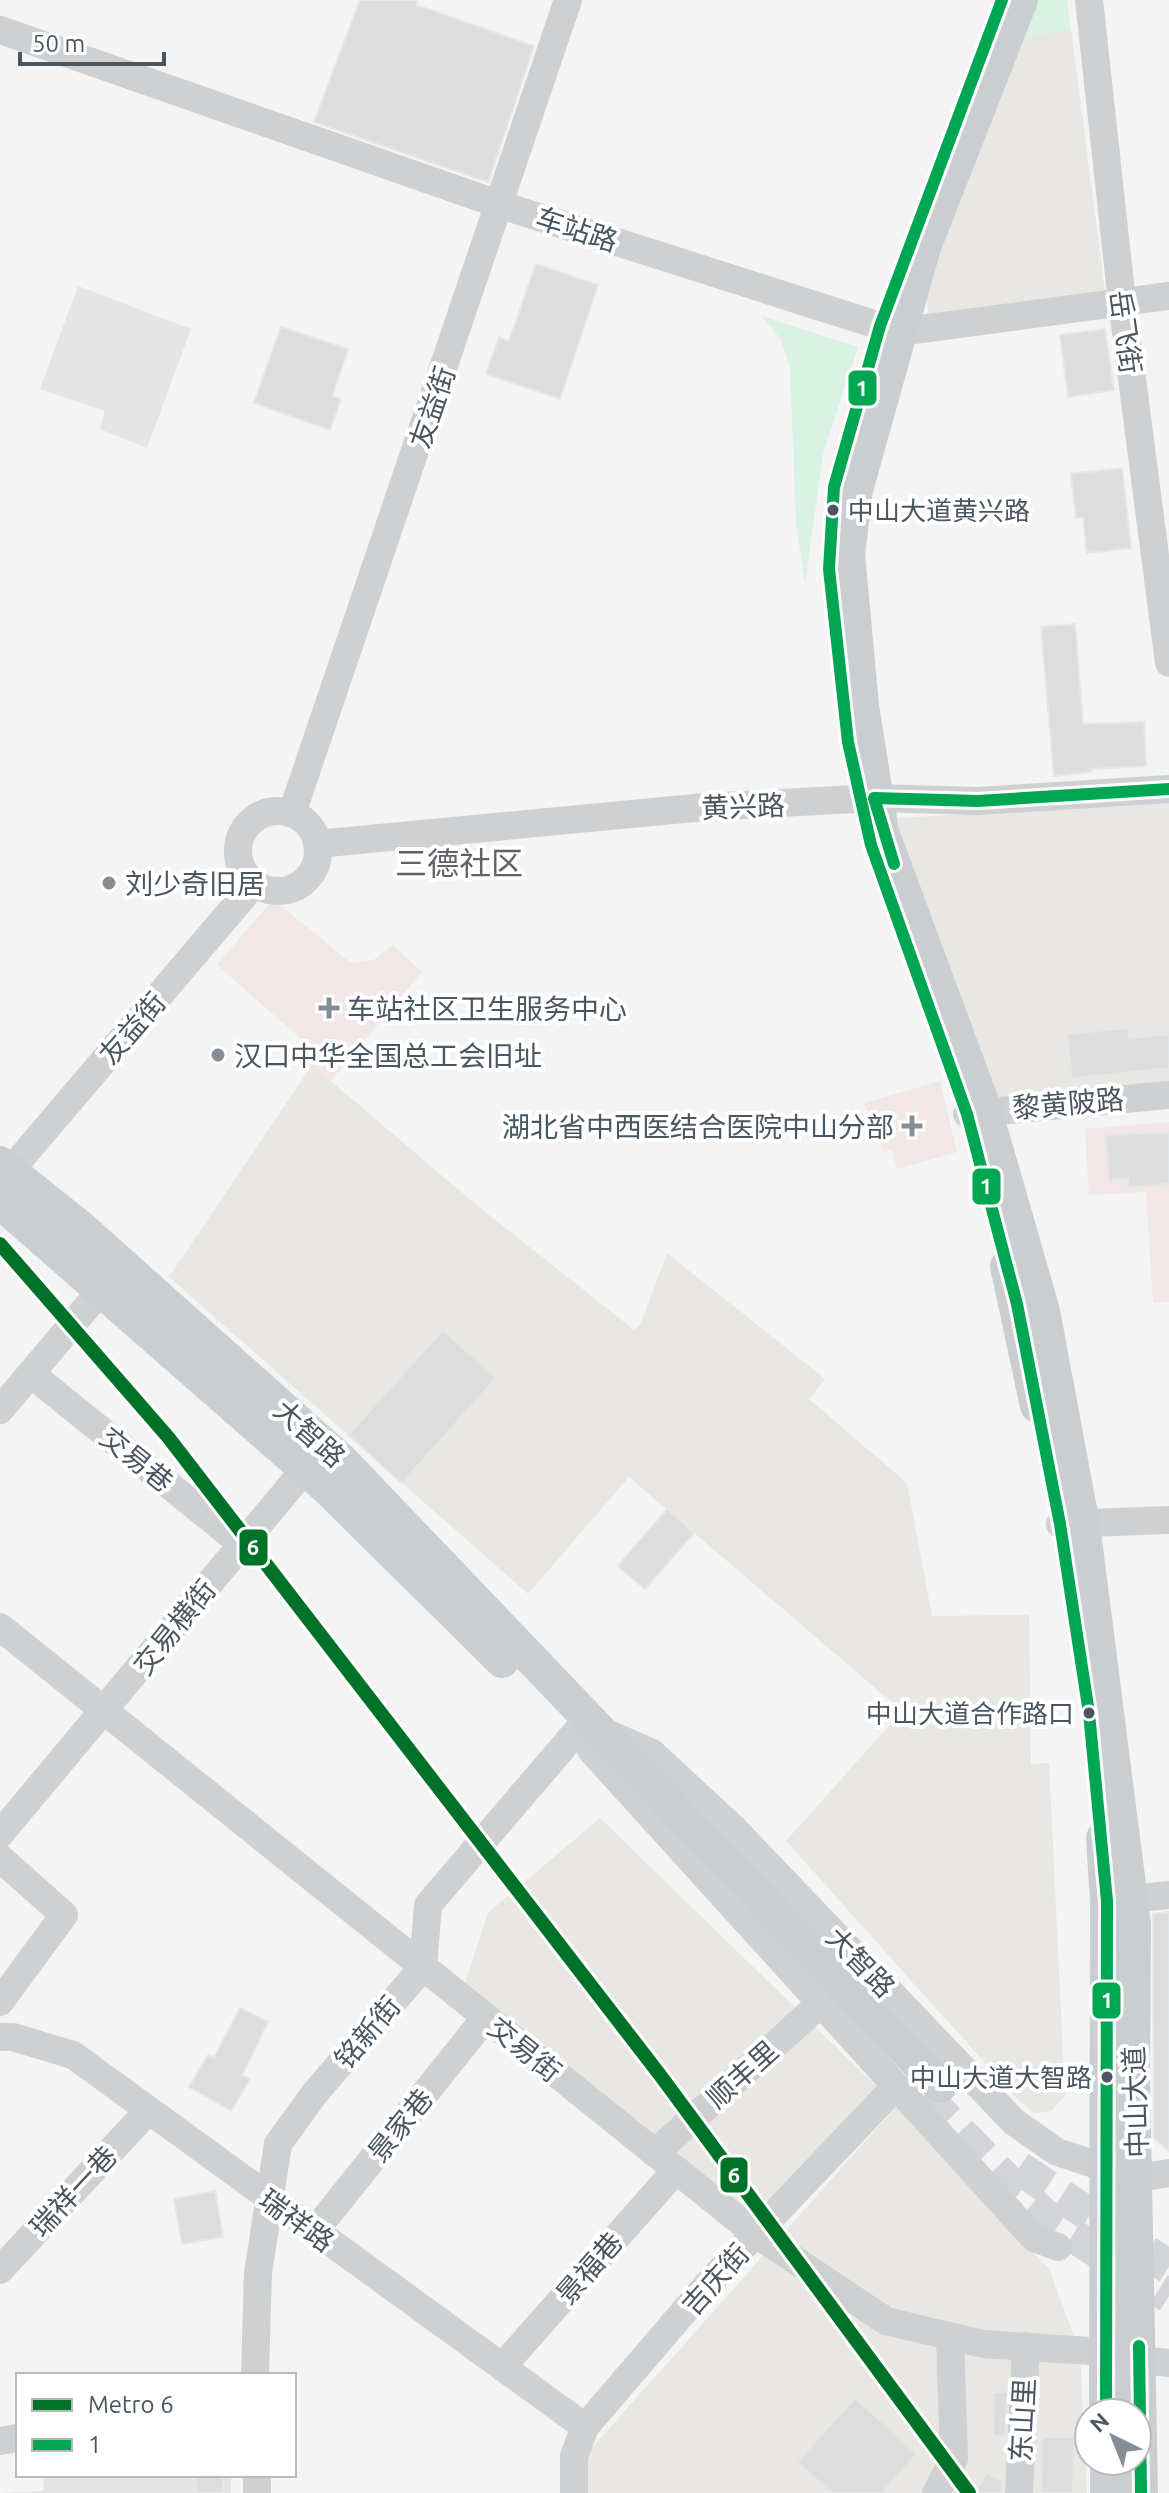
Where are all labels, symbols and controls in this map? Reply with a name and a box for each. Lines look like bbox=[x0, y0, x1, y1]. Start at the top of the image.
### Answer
scale bar bbox=[20, 16, 164, 66]
text: 50 m bbox=[32, 30, 85, 57]
street label: 车站路 bbox=[532, 201, 622, 257]
street label: 岳飞街 bbox=[1105, 288, 1147, 376]
street label: 友益街 bbox=[404, 362, 460, 452]
line badge: 1 bbox=[847, 369, 878, 407]
text: 1 bbox=[856, 375, 868, 400]
place label: 中山大道黄兴路 bbox=[848, 496, 1030, 525]
marker: 中山大道黄兴路 bbox=[825, 502, 841, 518]
street label: 黄兴路 bbox=[700, 789, 786, 823]
district label: 三德社区 bbox=[395, 845, 523, 881]
place label: 刘少奇旧居 bbox=[125, 868, 265, 899]
marker: 刘少奇旧居 bbox=[100, 874, 118, 892]
street label: 友益街 bbox=[93, 986, 171, 1070]
place label: 车站社区卫生服务中心 bbox=[347, 993, 627, 1024]
marker: 车站社区卫生服务中心 bbox=[318, 997, 340, 1019]
place label: 汉口中华全国总工会旧址 bbox=[234, 1040, 542, 1071]
marker: 汉口中华全国总工会旧址 bbox=[209, 1046, 227, 1064]
street label: 黎黄陂路 bbox=[1011, 1083, 1125, 1123]
place label: 湖北省中西医结合医院中山分部 bbox=[502, 1111, 894, 1142]
marker: 湖北省中西医结合医院中山分部 bbox=[901, 1115, 923, 1137]
line badge: 1 bbox=[971, 1167, 1002, 1206]
text: 1 bbox=[980, 1173, 992, 1198]
street label: 大智路 bbox=[268, 1393, 352, 1473]
street label: 交易巷 bbox=[95, 1421, 179, 1497]
line badge: 6 bbox=[238, 1528, 269, 1567]
text: 6 bbox=[247, 1534, 259, 1559]
street label: 交易横街 bbox=[127, 1574, 221, 1680]
place label: 中山大道合作路口 bbox=[866, 1699, 1074, 1728]
marker: 中山大道合作路口 bbox=[1081, 1705, 1097, 1721]
street label: 大智路 bbox=[821, 1921, 901, 2003]
line badge: 1 bbox=[1091, 1981, 1122, 2020]
text: 1 bbox=[1101, 1987, 1113, 2012]
street label: 铭新街 bbox=[328, 1990, 406, 2074]
street label: 交易街 bbox=[483, 2011, 567, 2087]
street label: 顺丰里 bbox=[700, 2034, 784, 2114]
street label: 中山大道 bbox=[1118, 2045, 1152, 2159]
place label: 中山大道大智路 bbox=[910, 2063, 1092, 2092]
marker: 中山大道大智路 bbox=[1099, 2069, 1115, 2085]
street label: 景家巷 bbox=[362, 2083, 438, 2167]
street label: 瑞祥一巷 bbox=[23, 2139, 123, 2243]
line badge: 6 bbox=[719, 2156, 749, 2194]
text: 6 bbox=[728, 2162, 740, 2187]
street label: 瑞祥路 bbox=[254, 2183, 340, 2257]
street label: 景福巷 bbox=[550, 2226, 628, 2310]
street label: 吉庆街 bbox=[675, 2237, 755, 2321]
legend bbox=[16, 2373, 296, 2477]
street label: 东山里 bbox=[1004, 2377, 1040, 2463]
text: Metro 6 bbox=[88, 2391, 174, 2418]
north arrow bbox=[1073, 2397, 1153, 2477]
text: N bbox=[1084, 2407, 1114, 2437]
text: 1 bbox=[88, 2431, 102, 2458]

